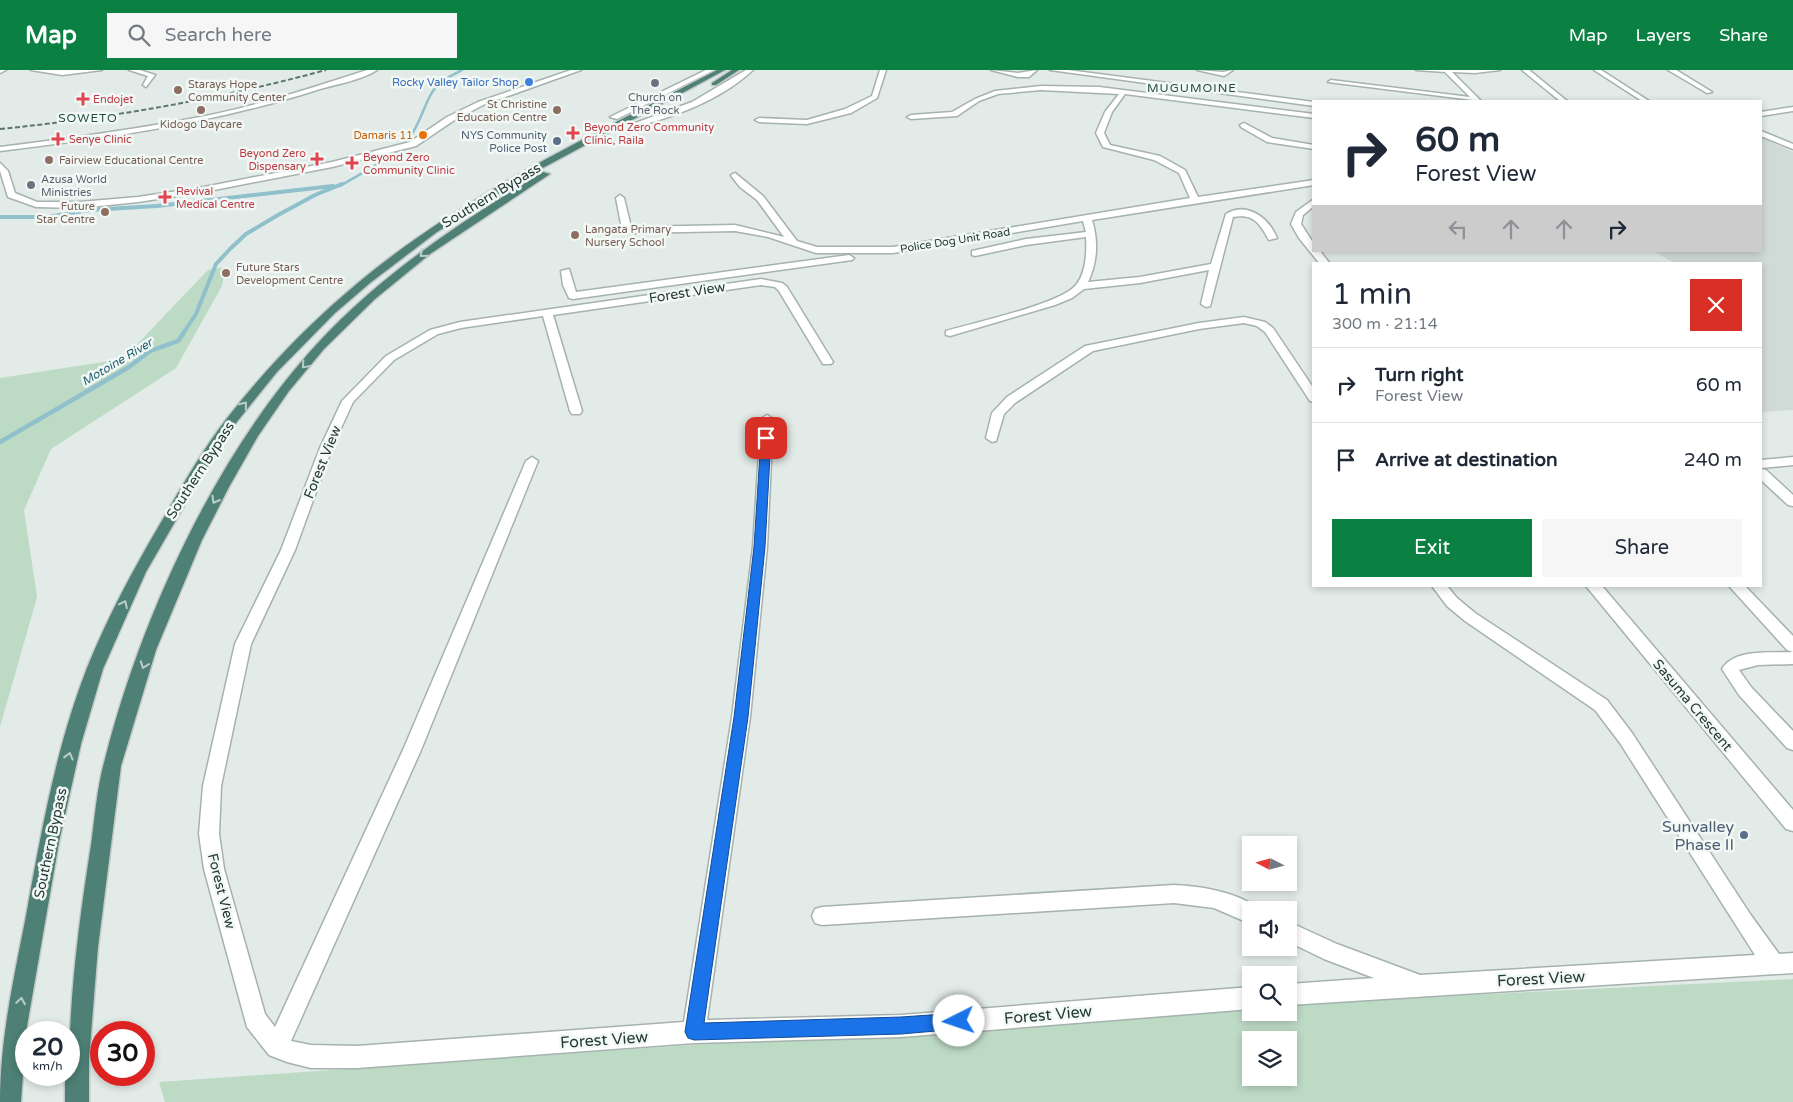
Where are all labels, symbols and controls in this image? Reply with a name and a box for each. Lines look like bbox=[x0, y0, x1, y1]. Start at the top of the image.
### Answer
search box bbox=[107, 13, 457, 58]
text: Map bbox=[25, 21, 77, 50]
icon: search bbox=[125, 21, 153, 49]
text: Search here bbox=[165, 24, 272, 46]
text: Map bbox=[1569, 24, 1608, 46]
text: Layers bbox=[1636, 24, 1691, 46]
text: Share bbox=[1719, 24, 1768, 46]
place label: Rocky Valley Tailor Shop bbox=[392, 76, 519, 89]
marker: Rocky Valley Tailor Shop bbox=[523, 76, 535, 88]
marker: Church on The Rock bbox=[649, 77, 661, 89]
place label: Starays Hope Community Center bbox=[188, 78, 287, 104]
district label: MUGUMOINE bbox=[1147, 81, 1237, 95]
marker: Starays Hope Community Center bbox=[172, 84, 184, 96]
place label: Church on The Rock bbox=[628, 91, 682, 117]
marker: Endojet bbox=[77, 93, 89, 105]
place label: Endojet bbox=[93, 93, 134, 106]
place label: St Christine Education Centre bbox=[457, 98, 547, 124]
marker: Kidogo Daycare bbox=[195, 104, 207, 116]
marker: St Christine Education Centre bbox=[551, 104, 563, 116]
district label: SOWETO bbox=[58, 111, 118, 125]
place label: Kidogo Daycare bbox=[160, 118, 242, 131]
text: 60 m bbox=[1415, 119, 1500, 161]
icon: right bbox=[1332, 120, 1397, 185]
place label: Beyond Zero Community Clinic, Raila bbox=[584, 121, 714, 147]
marker: Beyond Zero Community Clinic, Raila bbox=[566, 126, 580, 140]
place label: Damaris 11 bbox=[353, 129, 413, 142]
marker: Damaris 11 bbox=[417, 129, 429, 141]
place label: NYS Community Police Post bbox=[461, 129, 547, 155]
marker: Senye Clinic bbox=[51, 132, 65, 146]
place label: Senye Clinic bbox=[69, 133, 132, 146]
marker: NYS Community Police Post bbox=[551, 135, 563, 147]
place label: Beyond Zero Dispensary bbox=[239, 147, 306, 173]
place label: Beyond Zero Community Clinic bbox=[363, 151, 455, 177]
marker: Beyond Zero Dispensary bbox=[310, 152, 324, 166]
marker: Fairview Educational Centre bbox=[43, 154, 55, 166]
place label: Fairview Educational Centre bbox=[59, 154, 204, 167]
marker: Beyond Zero Community Clinic bbox=[345, 156, 359, 170]
street label: Southern Bypass bbox=[439, 159, 544, 232]
text: Forest View bbox=[1415, 161, 1536, 187]
place label: Azusa World Ministries bbox=[41, 173, 107, 199]
marker: Azusa World Ministries bbox=[25, 179, 37, 191]
place label: Revival Medical Centre bbox=[176, 185, 255, 211]
marker: Revival Medical Centre bbox=[158, 190, 172, 204]
place label: Future Star Centre bbox=[36, 200, 95, 226]
marker: Future Star Centre bbox=[99, 206, 111, 218]
icon: left bbox=[1444, 215, 1472, 243]
icon: ahead bbox=[1497, 215, 1525, 243]
icon: ahead bbox=[1550, 215, 1578, 243]
icon: right bbox=[1603, 215, 1631, 243]
place label: Langata Primary Nursery School bbox=[585, 223, 671, 249]
street label: Police Dog Unit Road bbox=[899, 225, 1011, 256]
marker: Langata Primary Nursery School bbox=[569, 229, 581, 241]
one-way arrow bbox=[420, 248, 429, 256]
place label: Future Stars Development Centre bbox=[236, 261, 343, 287]
marker: Future Stars Development Centre bbox=[220, 267, 232, 279]
text: 1 min bbox=[1332, 276, 1412, 313]
street label: Forest View bbox=[648, 278, 727, 307]
button: close bbox=[1690, 279, 1742, 331]
text: 300 m · 21:14 bbox=[1332, 314, 1438, 334]
water label: Motoine River bbox=[79, 335, 156, 389]
one-way arrow bbox=[302, 359, 310, 368]
text: Turn right bbox=[1375, 364, 1463, 386]
icon: right bbox=[1332, 371, 1360, 399]
text: 60 m bbox=[1696, 374, 1742, 396]
text: Forest View bbox=[1375, 386, 1463, 406]
one-way arrow bbox=[238, 402, 246, 411]
pin bbox=[745, 417, 787, 459]
street label: Southern Bypass bbox=[163, 418, 238, 522]
street label: Forest View bbox=[300, 423, 345, 501]
icon: arrive bbox=[752, 424, 780, 452]
icon: arrive bbox=[1332, 446, 1360, 474]
text: Arrive at destination bbox=[1375, 449, 1558, 471]
text: 240 m bbox=[1684, 449, 1742, 471]
one-way arrow bbox=[212, 495, 222, 504]
button: Exit bbox=[1332, 519, 1532, 577]
button: Share bbox=[1542, 519, 1742, 577]
one-way arrow bbox=[118, 600, 128, 609]
street label: Sasuma Crescent bbox=[1649, 656, 1736, 755]
one-way arrow bbox=[140, 661, 150, 669]
one-way arrow bbox=[63, 752, 74, 761]
street label: Southern Bypass bbox=[31, 786, 71, 900]
place label: Sunvalley Phase II bbox=[1662, 817, 1734, 855]
marker: Sunvalley Phase II bbox=[1738, 829, 1750, 841]
north arrow bbox=[1242, 836, 1298, 891]
map controls bbox=[1242, 836, 1297, 1086]
street label: Forest View bbox=[204, 852, 239, 931]
button: sound bbox=[1242, 901, 1297, 956]
button: search bbox=[1242, 966, 1297, 1021]
street label: Forest View bbox=[1496, 967, 1586, 991]
position arrow bbox=[932, 994, 984, 1046]
one-way arrow bbox=[15, 997, 25, 1006]
street label: Forest View bbox=[1003, 1001, 1093, 1029]
speed limit sign: 30 bbox=[90, 1021, 155, 1086]
street label: Forest View bbox=[559, 1027, 649, 1053]
button: layers bbox=[1242, 1031, 1297, 1086]
text: 20 bbox=[32, 1032, 63, 1062]
text: km/h bbox=[32, 1059, 63, 1073]

